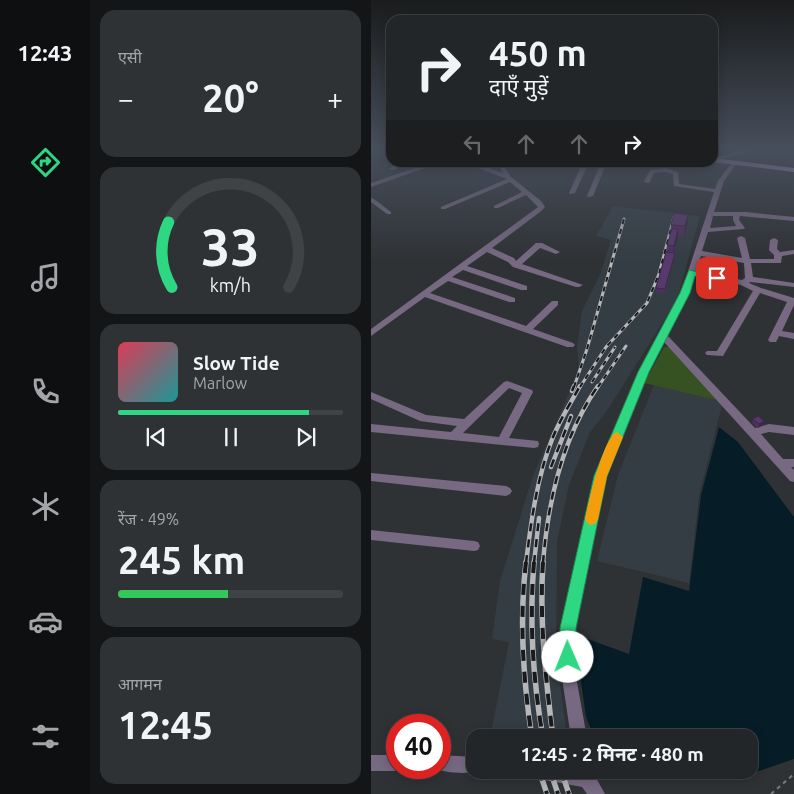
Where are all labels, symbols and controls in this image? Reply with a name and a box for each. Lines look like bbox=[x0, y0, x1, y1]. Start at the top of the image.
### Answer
text: 450 m bbox=[489, 33, 587, 73]
icon: right bbox=[406, 35, 471, 100]
text: 12:43 bbox=[17, 40, 73, 65]
text: एसी bbox=[118, 48, 142, 66]
text: दाएँ मुड़ें bbox=[489, 74, 549, 99]
text: 20° bbox=[202, 77, 259, 119]
text: − bbox=[118, 83, 134, 114]
text: + bbox=[327, 83, 343, 114]
icon: left bbox=[459, 130, 487, 158]
icon: ahead bbox=[512, 130, 540, 158]
icon: ahead bbox=[565, 130, 593, 158]
icon: right bbox=[618, 130, 646, 158]
icon: directions bbox=[28, 145, 63, 180]
text: 33 bbox=[201, 218, 260, 276]
pin bbox=[696, 257, 738, 299]
icon: music bbox=[28, 260, 63, 295]
icon: arrive bbox=[703, 264, 731, 292]
text: km/h bbox=[210, 275, 251, 295]
text: Slow Tide bbox=[193, 352, 280, 374]
icon: phone bbox=[28, 374, 63, 409]
text: Marlow bbox=[193, 374, 247, 392]
icon: previous bbox=[142, 423, 170, 451]
icon: pause bbox=[217, 423, 245, 451]
icon: next bbox=[292, 423, 320, 451]
icon: climate bbox=[28, 489, 63, 524]
text: रेंज · 49% bbox=[118, 510, 179, 528]
text: 245 km bbox=[118, 539, 245, 581]
icon: car bbox=[28, 604, 63, 639]
position arrow bbox=[541, 630, 593, 682]
text: आगमन bbox=[118, 675, 162, 693]
text: 12:45 bbox=[118, 704, 213, 746]
speed limit sign: 40 bbox=[386, 714, 451, 779]
icon: filters bbox=[28, 719, 63, 754]
text: 12:45 · 2 मिनट · 480 m bbox=[520, 743, 704, 765]

